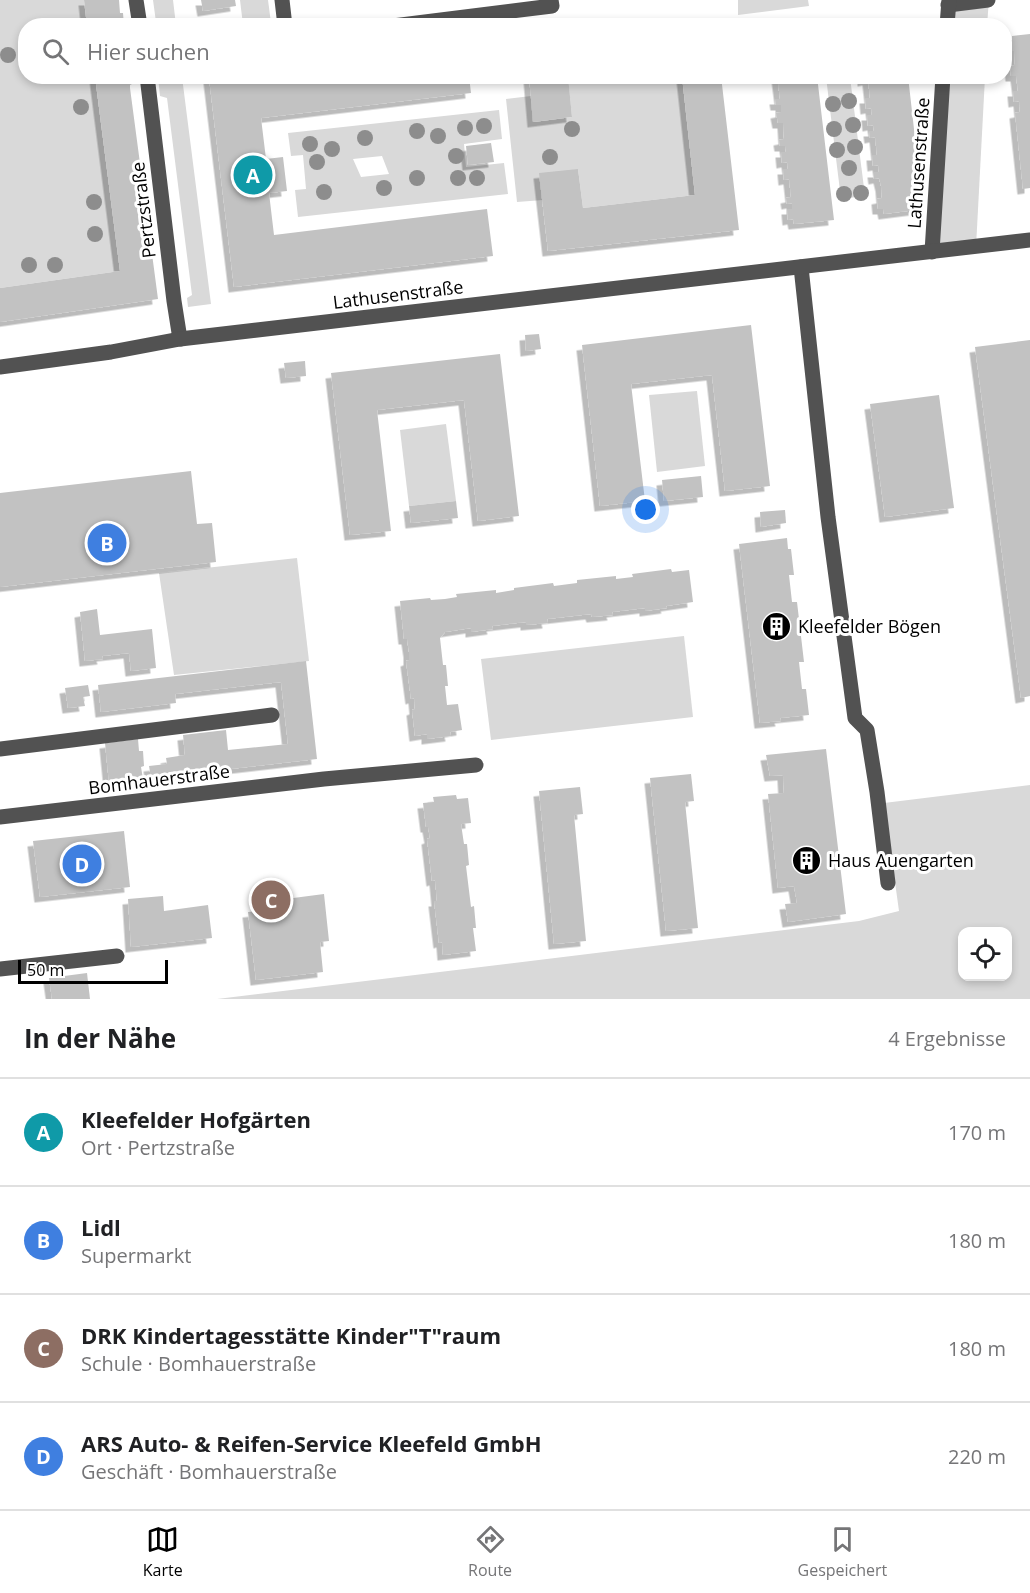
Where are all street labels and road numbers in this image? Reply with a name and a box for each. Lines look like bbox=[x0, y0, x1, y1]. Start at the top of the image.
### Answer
street label: Lathusenstraße bbox=[901, 97, 935, 229]
street label: Pertzstraße bbox=[125, 160, 161, 260]
street label: Lathusenstraße bbox=[331, 274, 465, 314]
street label: Bomhauerstraße bbox=[87, 758, 231, 800]

